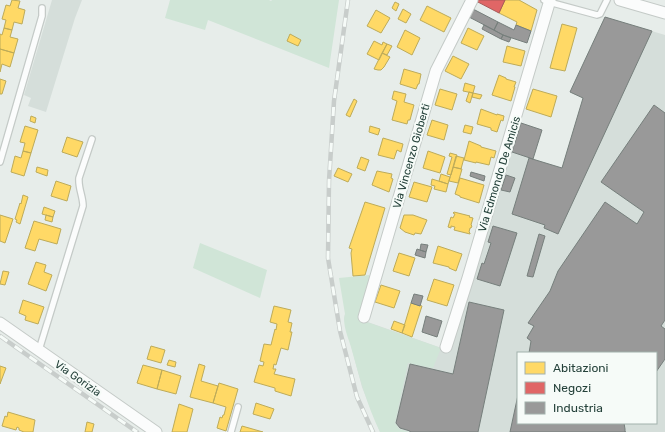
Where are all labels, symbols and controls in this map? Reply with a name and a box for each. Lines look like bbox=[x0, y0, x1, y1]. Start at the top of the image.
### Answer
street label: Via Vincenzo Gioberti bbox=[390, 102, 433, 210]
street label: Via Edmondo De Amicis bbox=[476, 114, 523, 234]
legend bbox=[517, 352, 657, 424]
street label: Via Gorizia bbox=[52, 358, 103, 399]
text: Abitazioni bbox=[553, 361, 609, 375]
text: Negozi bbox=[553, 381, 591, 395]
text: Industria bbox=[553, 401, 603, 415]

